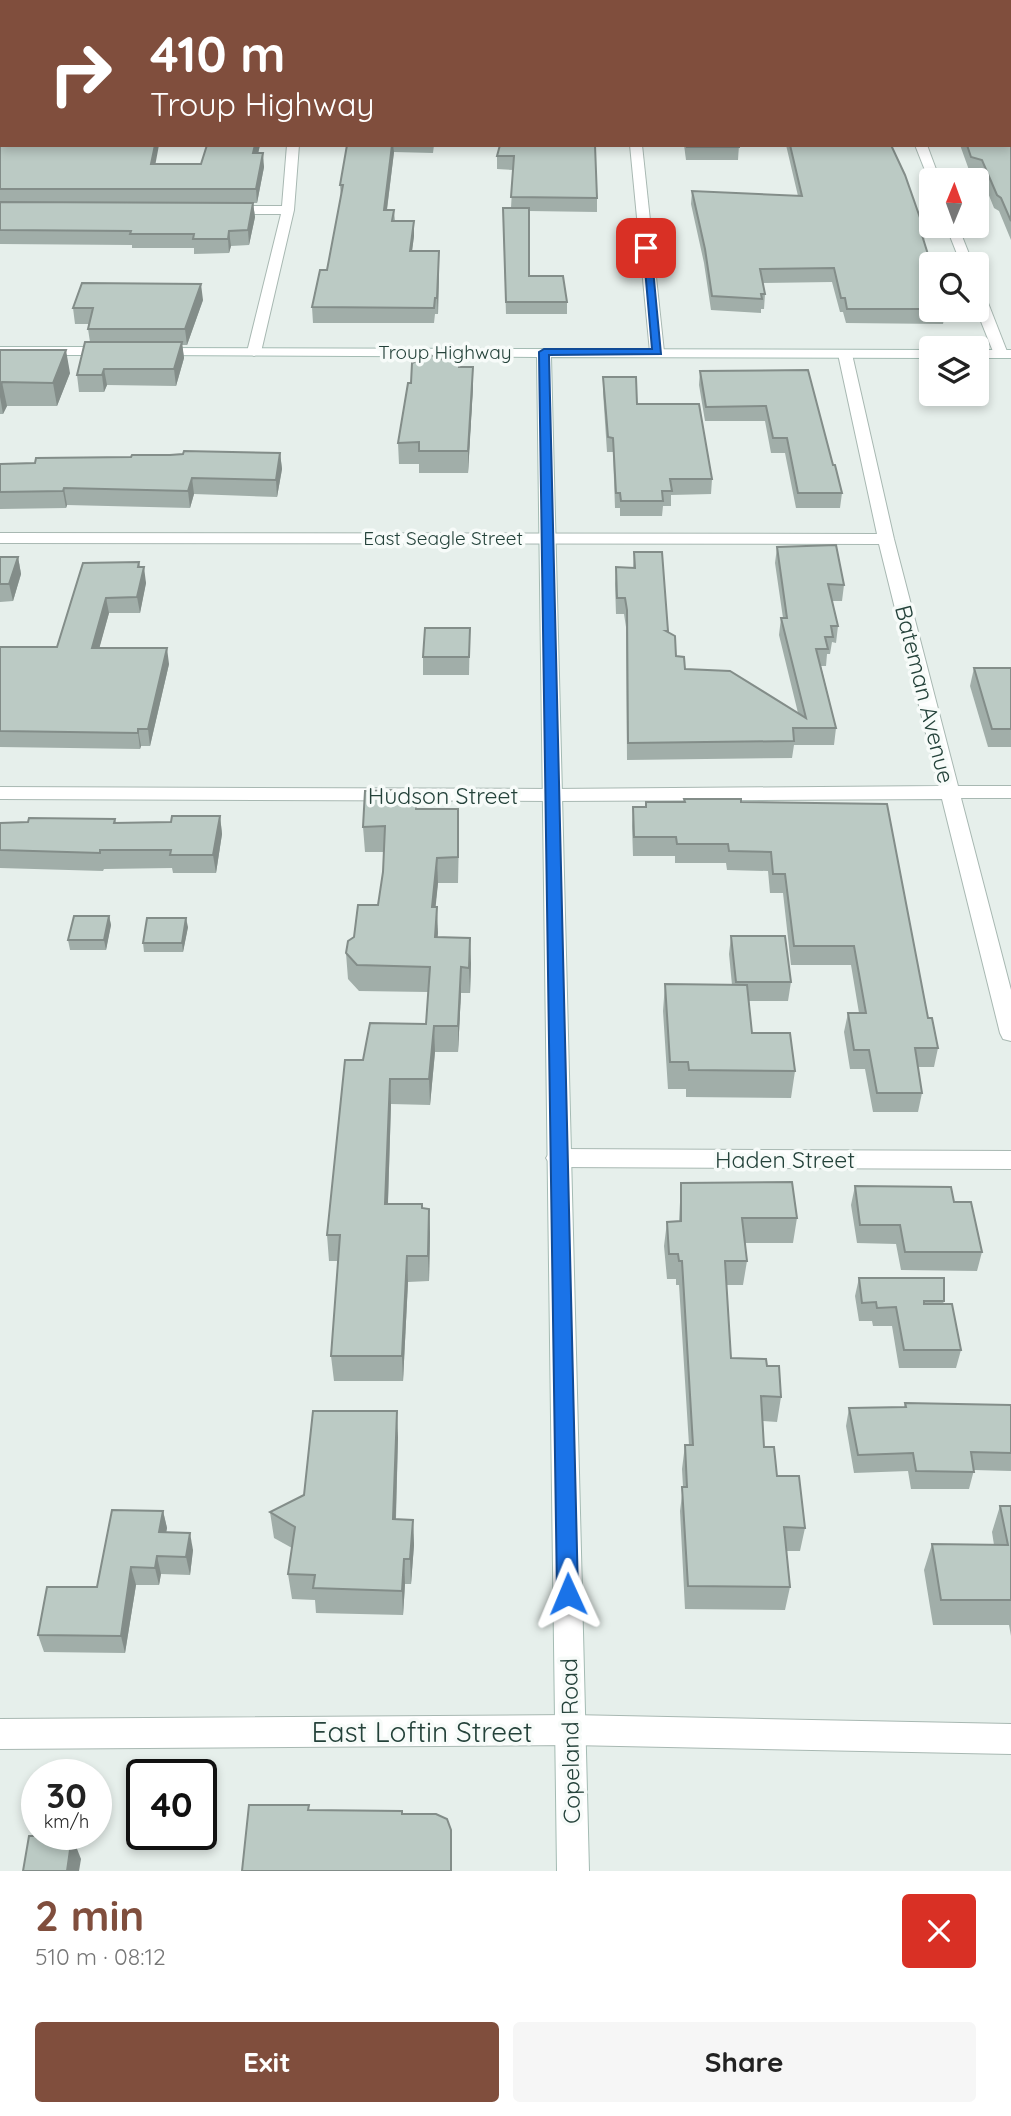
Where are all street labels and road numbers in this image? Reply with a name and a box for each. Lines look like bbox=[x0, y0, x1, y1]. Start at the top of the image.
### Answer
street label: Troup Highway bbox=[378, 340, 512, 364]
street label: East Seagle Street bbox=[363, 526, 523, 550]
street label: Bateman Avenue bbox=[889, 602, 961, 786]
street label: Hudson Street bbox=[368, 781, 519, 810]
street label: Haden Street bbox=[715, 1145, 855, 1174]
street label: Copeland Road bbox=[554, 1658, 586, 1824]
street label: East Loftin Street bbox=[312, 1714, 532, 1749]

